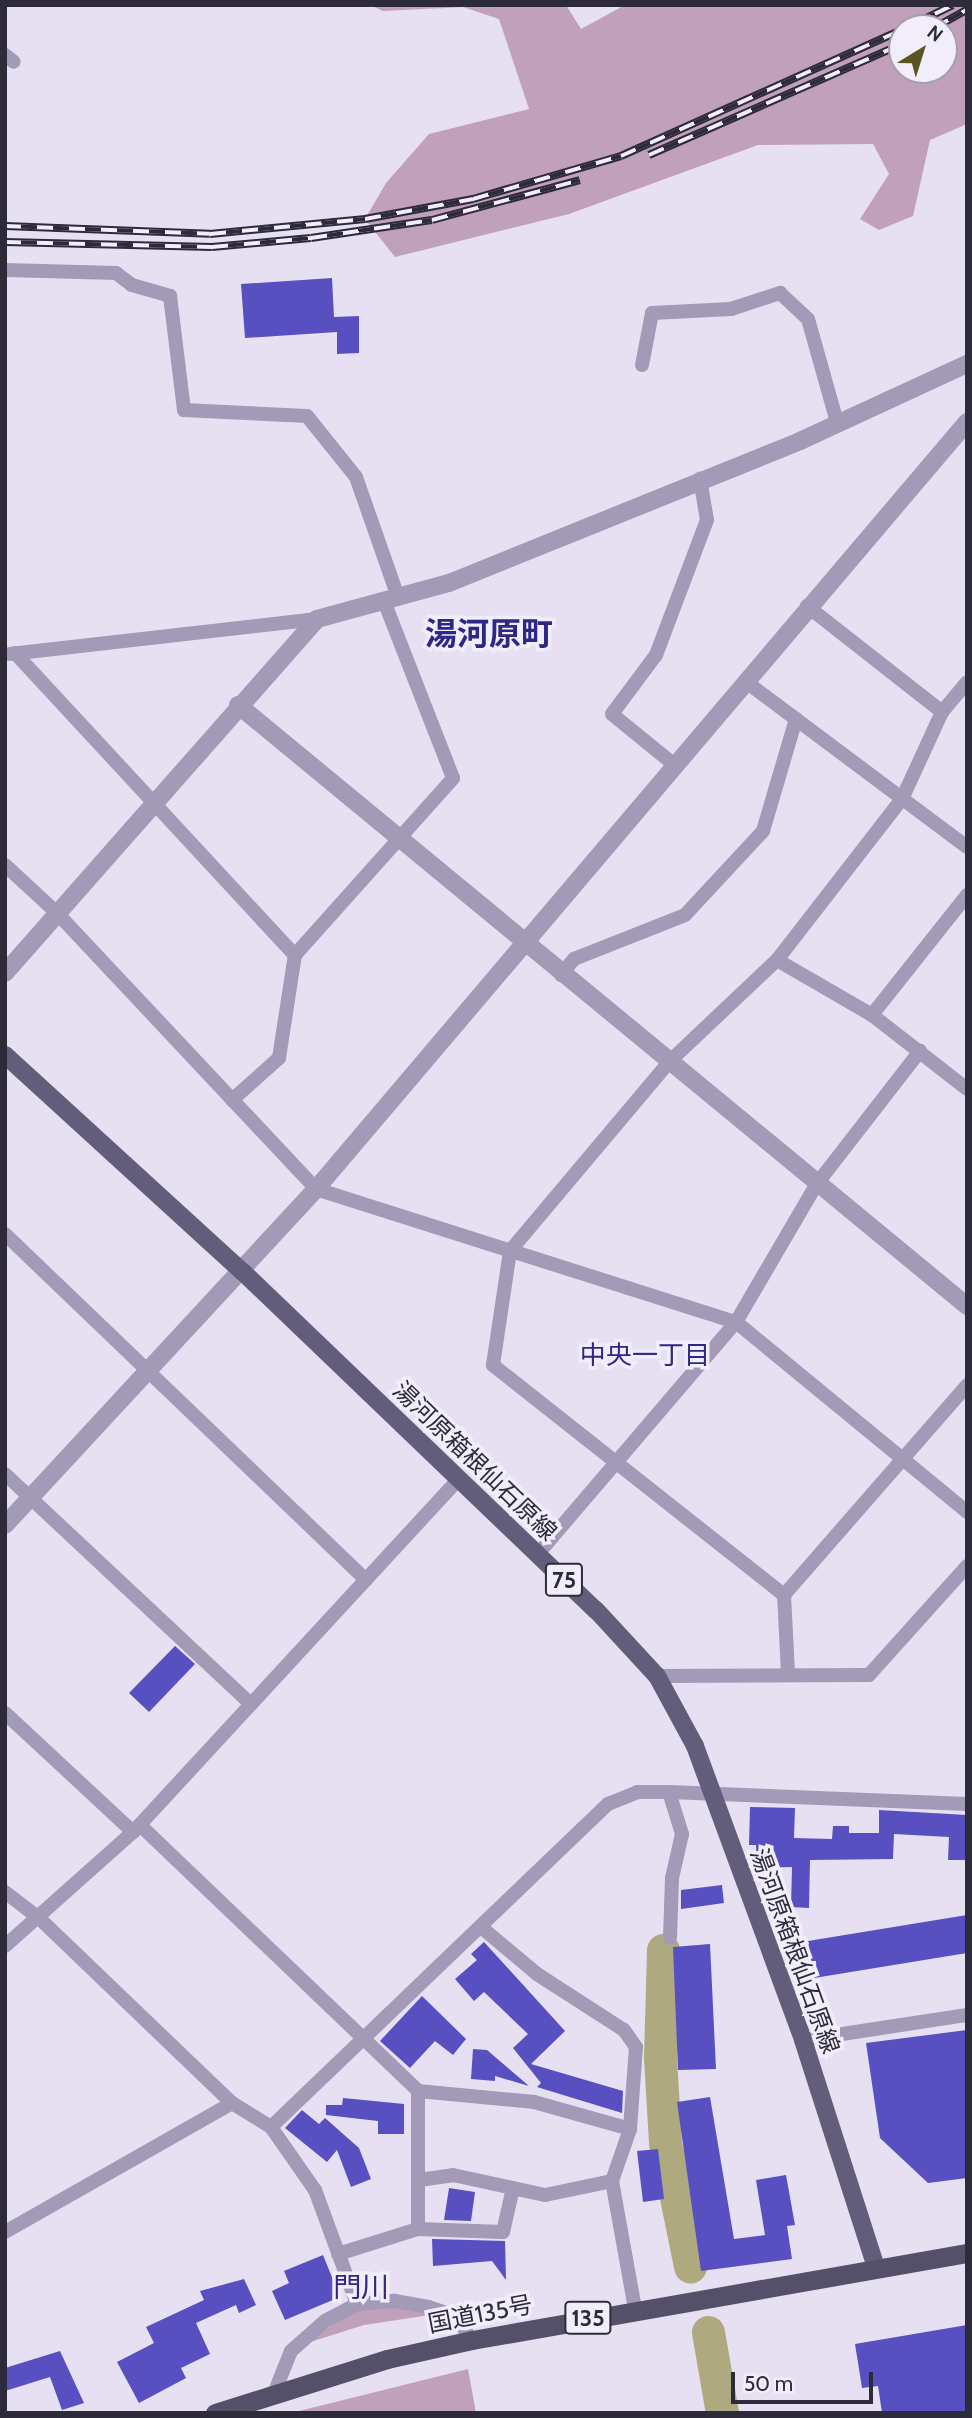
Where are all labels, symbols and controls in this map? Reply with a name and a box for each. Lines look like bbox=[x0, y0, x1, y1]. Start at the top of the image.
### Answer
north arrow bbox=[888, 14, 958, 84]
text: N bbox=[923, 20, 947, 47]
district label: 湯河原町 bbox=[425, 615, 553, 653]
district label: 中央一丁目 bbox=[580, 1340, 710, 1372]
street label: 湯河原箱根仙石原線 bbox=[387, 1376, 563, 1546]
road number: 75 bbox=[545, 1560, 583, 1600]
street label: 湯河原箱根仙石原線 bbox=[745, 1845, 845, 2057]
district label: 門川 bbox=[333, 2270, 389, 2304]
street label: 国道135号 bbox=[425, 2290, 535, 2338]
road number: 135 bbox=[564, 2298, 612, 2338]
scale bar bbox=[734, 2358, 876, 2402]
text: 50 m bbox=[744, 2371, 793, 2396]

